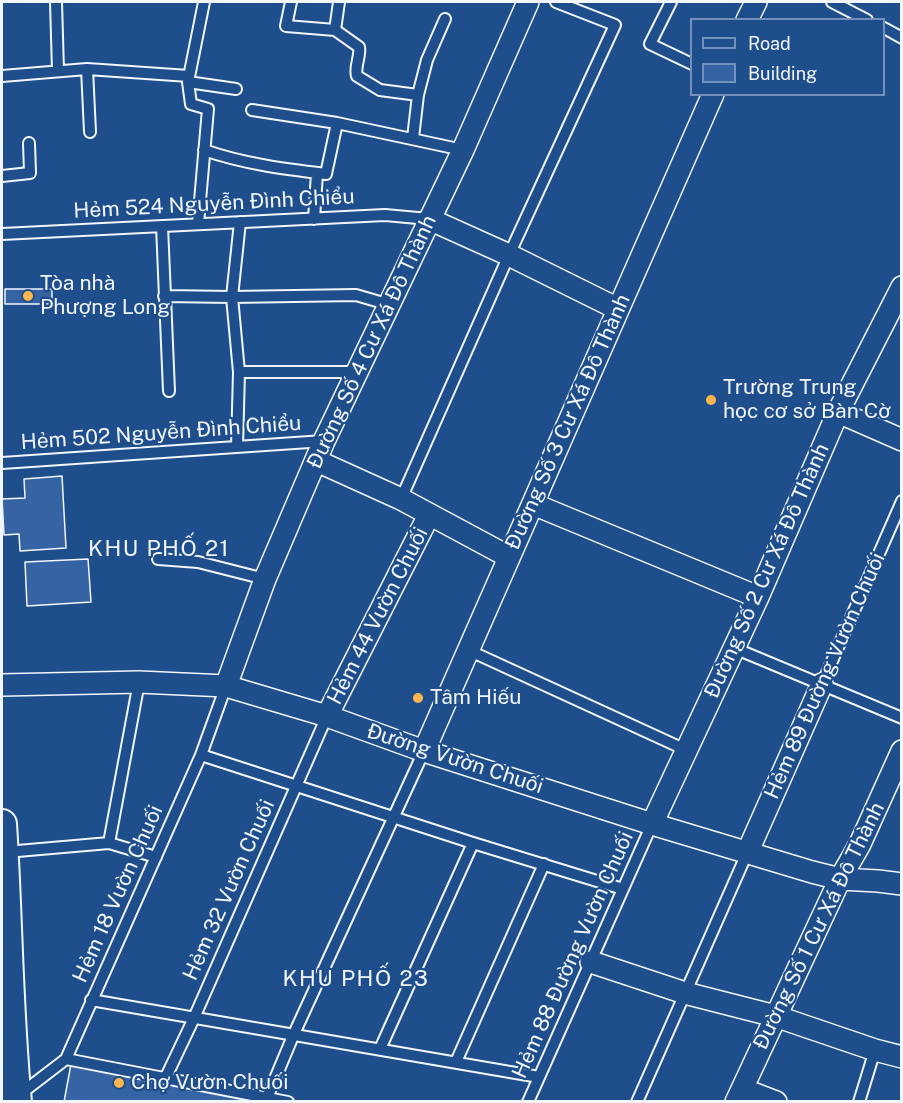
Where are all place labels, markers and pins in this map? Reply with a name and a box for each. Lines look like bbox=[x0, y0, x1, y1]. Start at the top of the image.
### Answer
place label: Tòa nhà Phượng Long bbox=[40, 271, 170, 321]
marker: Tòa nhà Phượng Long bbox=[21, 289, 35, 303]
place label: Trường Trung học cơ sở Bàn Cờ bbox=[723, 375, 891, 425]
marker: Trường Trung học cơ sở Bàn Cờ bbox=[704, 393, 718, 407]
place label: Tâm Hiếu bbox=[430, 685, 521, 711]
marker: Tâm Hiếu bbox=[411, 691, 425, 705]
place label: Chợ Vườn Chuối bbox=[131, 1070, 288, 1096]
marker: Chợ Vườn Chuối bbox=[112, 1076, 126, 1090]

